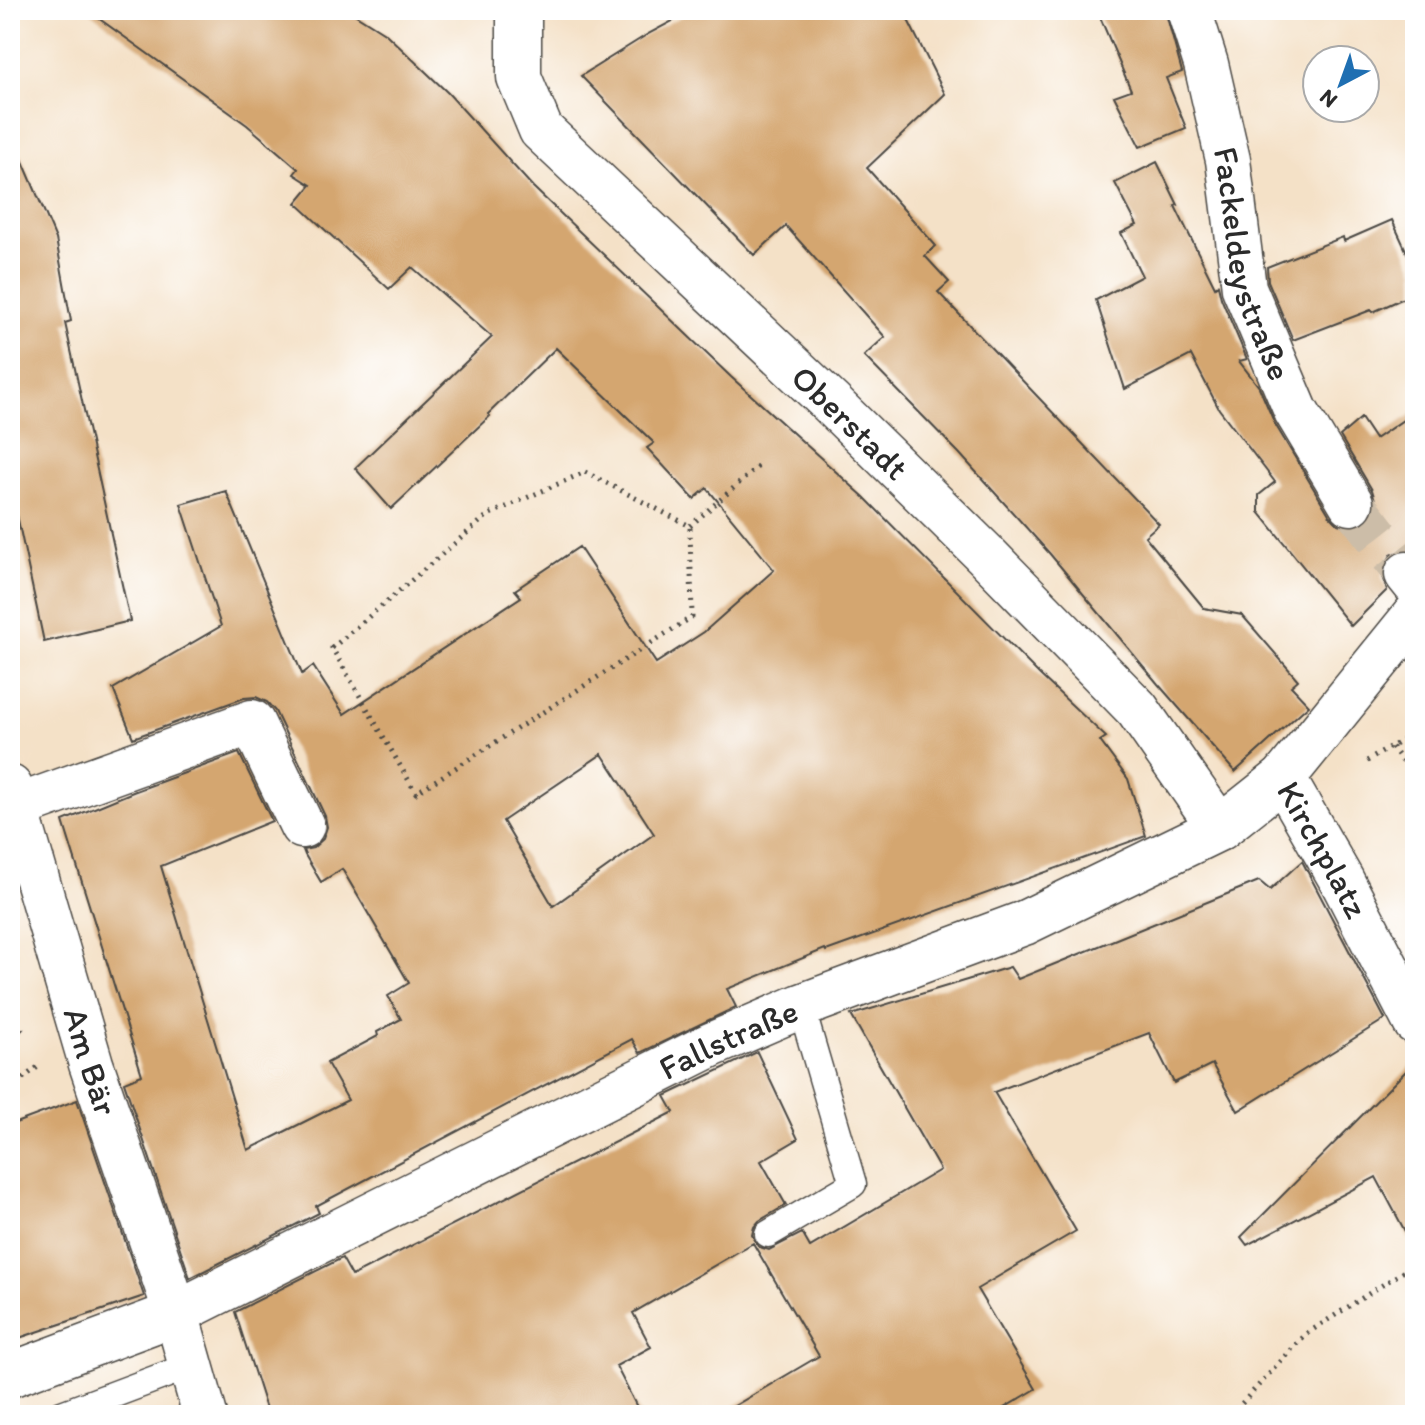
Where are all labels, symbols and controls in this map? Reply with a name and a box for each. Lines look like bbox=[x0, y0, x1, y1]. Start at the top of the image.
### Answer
north arrow bbox=[1301, 44, 1381, 124]
text: N bbox=[1314, 84, 1343, 114]
street label: Fackeldeystraße bbox=[1205, 143, 1301, 386]
street label: Oberstadt bbox=[783, 356, 917, 488]
street label: Kirchplatz bbox=[1269, 774, 1378, 925]
street label: Fallstraße bbox=[652, 989, 804, 1088]
street label: Am Bär bbox=[55, 1003, 127, 1121]

